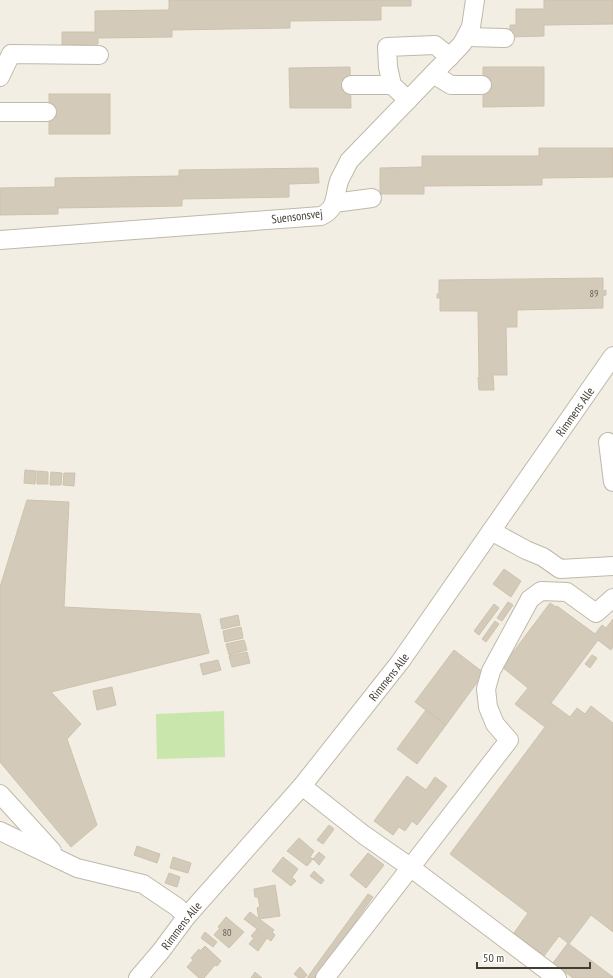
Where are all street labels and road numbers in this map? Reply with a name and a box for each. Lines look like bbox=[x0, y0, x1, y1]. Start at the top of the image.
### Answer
street label: Suensonsvej bbox=[271, 205, 323, 227]
street label: Rimmens Alle bbox=[552, 384, 597, 439]
street label: Rimmens Alle bbox=[365, 650, 412, 704]
street label: Rimmens Alle bbox=[157, 898, 204, 952]

